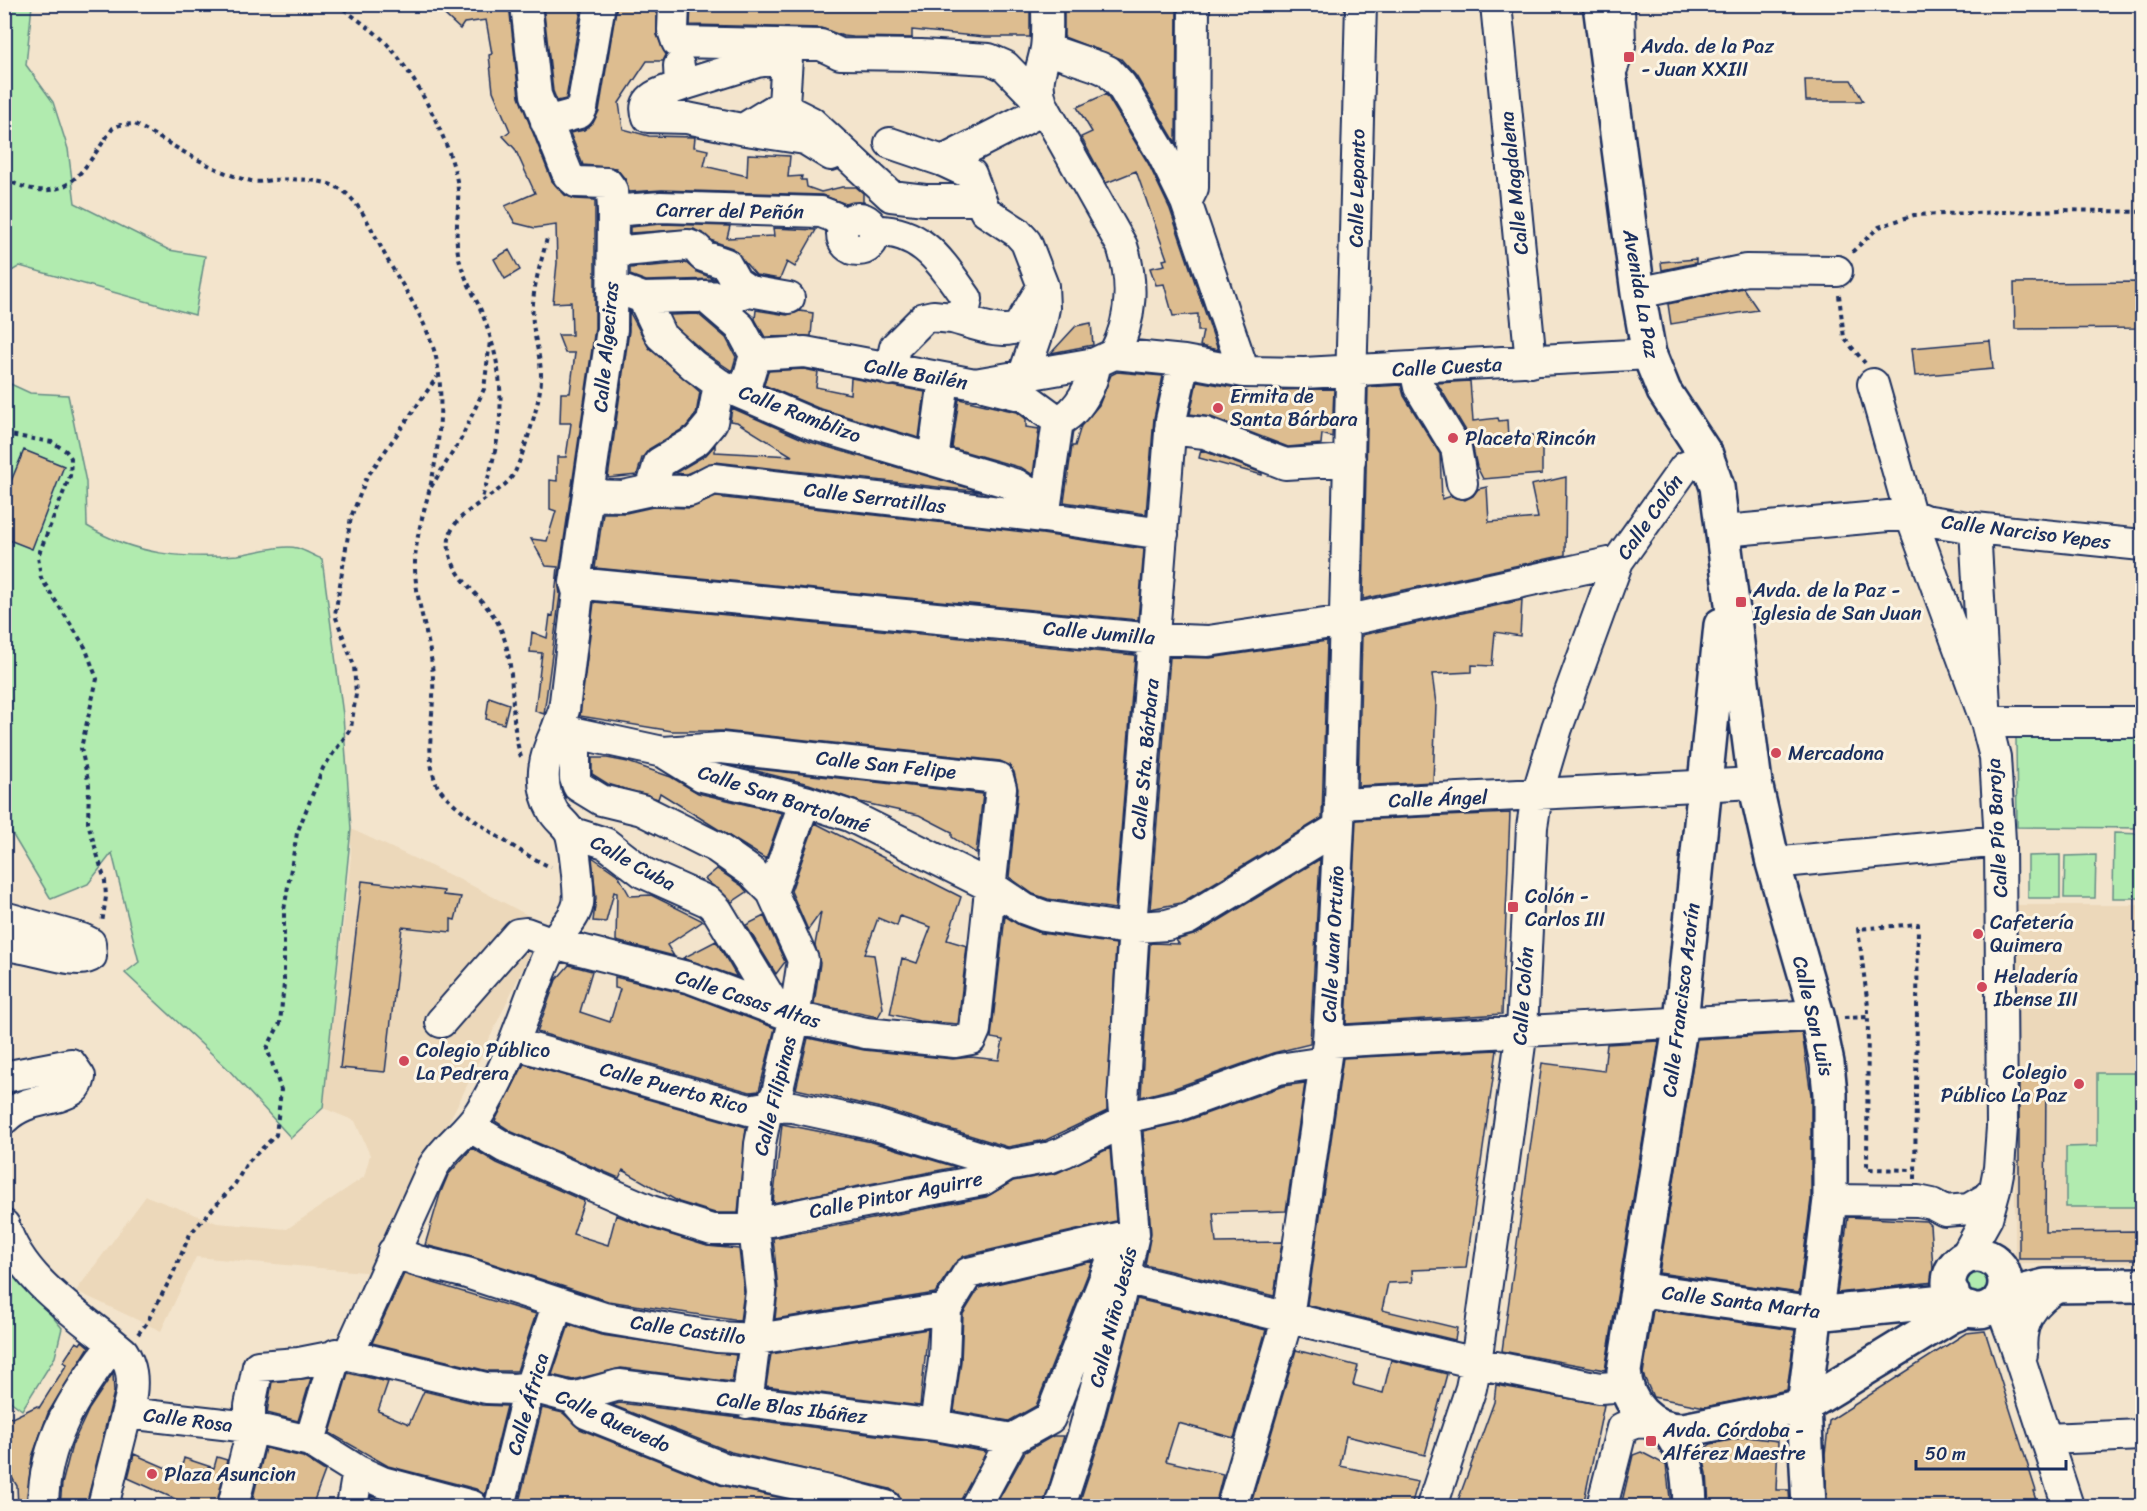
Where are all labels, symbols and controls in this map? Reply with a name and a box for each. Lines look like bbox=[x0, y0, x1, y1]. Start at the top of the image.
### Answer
place label: Avda. de la Paz - Juan XXIII bbox=[1640, 29, 1774, 87]
marker: Avda. de la Paz - Juan XXIII bbox=[1622, 50, 1636, 64]
street label: Calle Magdalena bbox=[1489, 110, 1539, 256]
street label: Calle Lepanto bbox=[1338, 128, 1376, 248]
street label: Carrer del Peñón bbox=[656, 192, 804, 230]
street label: Avenida La Paz bbox=[1612, 226, 1670, 362]
street label: Calle Algeciras bbox=[583, 279, 629, 414]
street label: Calle Cuesta bbox=[1391, 347, 1504, 387]
street label: Calle Bailén bbox=[861, 348, 971, 400]
street label: Calle Ramblizo bbox=[734, 375, 866, 453]
place label: Ermita de Santa Bárbara bbox=[1230, 379, 1358, 437]
marker: Ermita de Santa Bárbara bbox=[1211, 401, 1225, 415]
place label: Placeta Rincón bbox=[1465, 421, 1596, 456]
marker: Placeta Rincón bbox=[1446, 431, 1460, 445]
street label: Calle Colón bbox=[1607, 466, 1693, 567]
street label: Calle Serratillas bbox=[802, 472, 949, 524]
street label: Calle Narciso Yepes bbox=[1939, 504, 2113, 560]
place label: Avda. de la Paz - Iglesia de San Juan bbox=[1752, 573, 1922, 631]
marker: Avda. de la Paz - Iglesia de San Juan bbox=[1734, 595, 1748, 609]
street label: Calle Jumilla bbox=[1042, 611, 1157, 655]
street label: Calle Sta. Bárbara bbox=[1121, 676, 1170, 841]
place label: Mercadona bbox=[1788, 736, 1884, 771]
street label: Calle San Felipe bbox=[814, 740, 958, 790]
marker: Mercadona bbox=[1769, 746, 1783, 760]
street label: Calle San Bartolomé bbox=[693, 755, 875, 843]
street label: Calle Pío Baroja bbox=[1976, 757, 2018, 899]
street label: Calle Ángel bbox=[1388, 780, 1489, 818]
street label: Calle Cuba bbox=[584, 825, 682, 901]
street label: Calle Juan Ortuño bbox=[1311, 865, 1355, 1023]
place label: Colón - Carlos III bbox=[1525, 879, 1605, 937]
marker: Colón - Carlos III bbox=[1506, 900, 1520, 914]
street label: Calle Francisco Azorín bbox=[1652, 901, 1710, 1099]
place label: Cafetería Quimera bbox=[1990, 905, 2074, 963]
marker: Cafetería Quimera bbox=[1971, 927, 1985, 941]
street label: Calle Colón bbox=[1502, 945, 1544, 1046]
street label: Calle San Luis bbox=[1782, 952, 1844, 1081]
street label: Calle Casas Altas bbox=[671, 959, 826, 1039]
place label: Heladería Ibense III bbox=[1993, 959, 2078, 1017]
marker: Heladería Ibense III bbox=[1975, 980, 1989, 994]
street label: Calle Filipinas bbox=[743, 1032, 807, 1159]
place label: Colegio Público La Pedrera bbox=[416, 1033, 550, 1091]
street label: Calle Puerto Rico bbox=[596, 1051, 752, 1125]
marker: Colegio Público La Pedrera bbox=[397, 1054, 411, 1068]
place label: Colegio Público La Paz bbox=[1941, 1055, 2067, 1113]
marker: Colegio Público La Paz bbox=[2072, 1077, 2086, 1091]
street label: Calle Pintor Aguirre bbox=[806, 1161, 986, 1229]
street label: Calle Niño Jesús bbox=[1079, 1242, 1148, 1391]
street label: Calle Santa Marta bbox=[1660, 1275, 1822, 1329]
street label: Calle Castillo bbox=[628, 1305, 748, 1355]
street label: Calle África bbox=[497, 1349, 559, 1459]
street label: Calle Quevedo bbox=[550, 1379, 676, 1463]
street label: Calle Blas Ibáñez bbox=[715, 1381, 870, 1435]
street label: Calle Rosa bbox=[141, 1397, 235, 1443]
place label: Avda. Córdoba - Alférez Maestre bbox=[1662, 1413, 1806, 1471]
scale bar bbox=[1916, 1433, 2066, 1471]
marker: Avda. Córdoba - Alférez Maestre bbox=[1644, 1434, 1658, 1448]
text: 50 m bbox=[1925, 1438, 1966, 1470]
place label: Plaza Asuncion bbox=[164, 1457, 296, 1492]
marker: Plaza Asuncion bbox=[145, 1467, 159, 1481]

